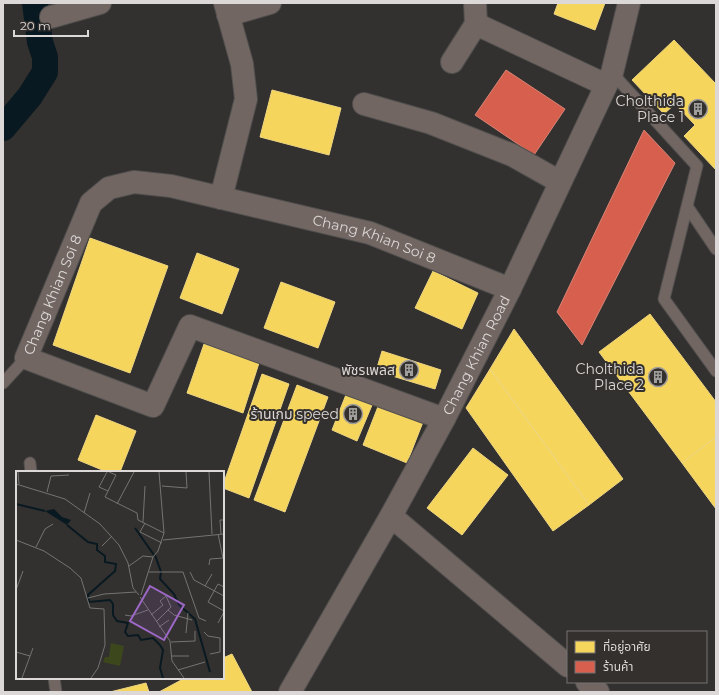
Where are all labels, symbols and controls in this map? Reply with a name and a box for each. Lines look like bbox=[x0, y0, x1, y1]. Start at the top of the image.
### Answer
scale bar bbox=[14, 12, 88, 38]
text: 20 m bbox=[20, 18, 51, 33]
place label: Cholthida Place 1 bbox=[616, 92, 684, 126]
building icon: Cholthida Place 1 bbox=[687, 98, 709, 120]
street label: Chang Khian Soi 8 bbox=[311, 211, 438, 267]
street label: Chang Khian Soi 8 bbox=[19, 232, 86, 358]
street label: Chang Khian Road bbox=[439, 292, 514, 418]
building icon: พัชรเพลส bbox=[398, 359, 420, 381]
place label: Cholthida Place 2 bbox=[576, 360, 644, 394]
place label: พัชรเพลส bbox=[341, 361, 395, 379]
building icon: Cholthida Place 2 bbox=[647, 366, 669, 388]
building icon: ร้านเกม speed bbox=[342, 403, 364, 425]
place label: ร้านเกม speed bbox=[250, 405, 339, 423]
inset map bbox=[16, 471, 224, 679]
legend bbox=[567, 631, 707, 683]
text: ที่อยู่อาศัย bbox=[603, 638, 651, 654]
text: ร้านค้า bbox=[603, 659, 633, 674]

